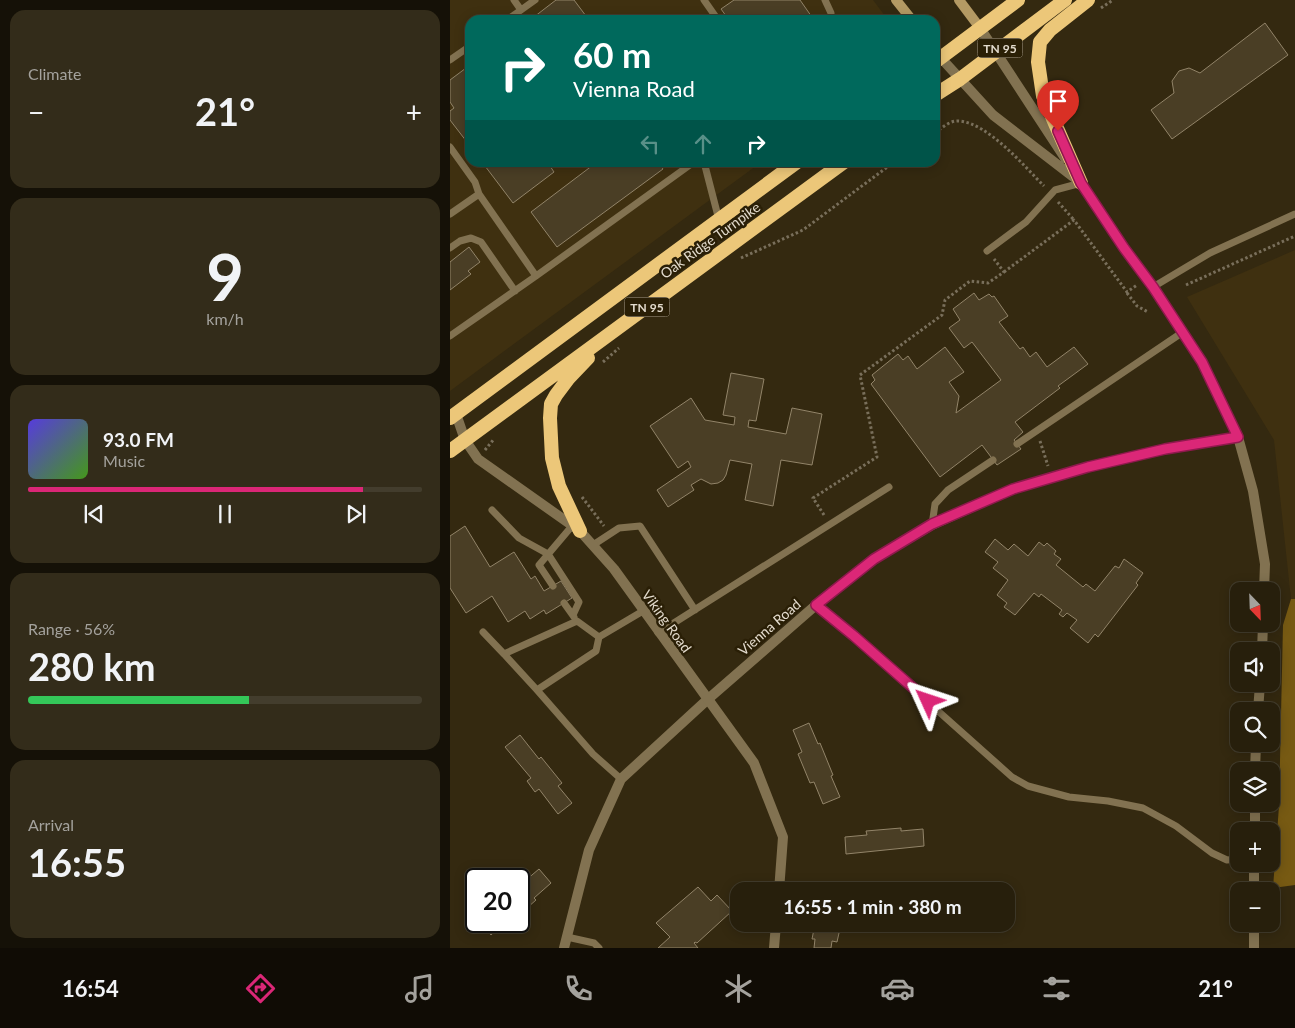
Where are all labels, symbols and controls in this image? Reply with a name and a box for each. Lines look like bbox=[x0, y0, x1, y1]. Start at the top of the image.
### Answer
text: 60 m bbox=[573, 33, 651, 75]
icon: right bbox=[490, 35, 555, 100]
road number: TN 95 bbox=[978, 38, 1022, 58]
text: Climate bbox=[28, 64, 81, 83]
text: Vienna Road bbox=[573, 75, 695, 102]
pin bbox=[1037, 80, 1079, 131]
icon: arrive bbox=[1044, 87, 1072, 115]
text: 21° bbox=[195, 88, 255, 134]
text: − bbox=[28, 95, 44, 129]
text: + bbox=[406, 95, 422, 129]
icon: left bbox=[636, 130, 664, 158]
icon: ahead bbox=[689, 130, 717, 158]
icon: right bbox=[742, 130, 770, 158]
street label: Oak Ridge Turnpike bbox=[657, 198, 763, 282]
text: 9 bbox=[206, 237, 244, 315]
road number: TN 95 bbox=[624, 298, 670, 316]
text: km/h bbox=[206, 309, 244, 328]
text: 93.0 FM bbox=[103, 428, 174, 451]
text: Music bbox=[103, 451, 145, 470]
icon: previous bbox=[80, 500, 108, 528]
icon: pause bbox=[211, 500, 239, 528]
icon: next bbox=[342, 500, 370, 528]
north arrow bbox=[1230, 582, 1280, 632]
map controls bbox=[1230, 582, 1280, 932]
street label: Viking Road bbox=[639, 586, 695, 656]
street label: Vienna Road bbox=[734, 595, 804, 659]
text: Range · 56% bbox=[28, 619, 115, 638]
button: sound bbox=[1230, 642, 1280, 692]
text: 280 km bbox=[28, 643, 156, 689]
position arrow bbox=[901, 674, 953, 726]
button: search bbox=[1230, 702, 1280, 752]
button: layers bbox=[1230, 762, 1280, 812]
text: Arrival bbox=[28, 815, 74, 834]
button: + bbox=[1230, 822, 1280, 872]
text: 16:55 bbox=[28, 839, 126, 885]
speed limit sign: 20 bbox=[465, 868, 530, 933]
button: − bbox=[1230, 882, 1280, 932]
text: 16:55 · 1 min · 380 m bbox=[783, 895, 962, 918]
icon: directions bbox=[243, 971, 278, 1006]
icon: music bbox=[402, 971, 437, 1006]
icon: phone bbox=[561, 971, 596, 1006]
icon: climate bbox=[721, 971, 756, 1006]
icon: car bbox=[880, 971, 915, 1006]
icon: filters bbox=[1039, 971, 1074, 1006]
text: 16:54 bbox=[62, 975, 119, 1002]
text: 21° bbox=[1198, 975, 1233, 1002]

